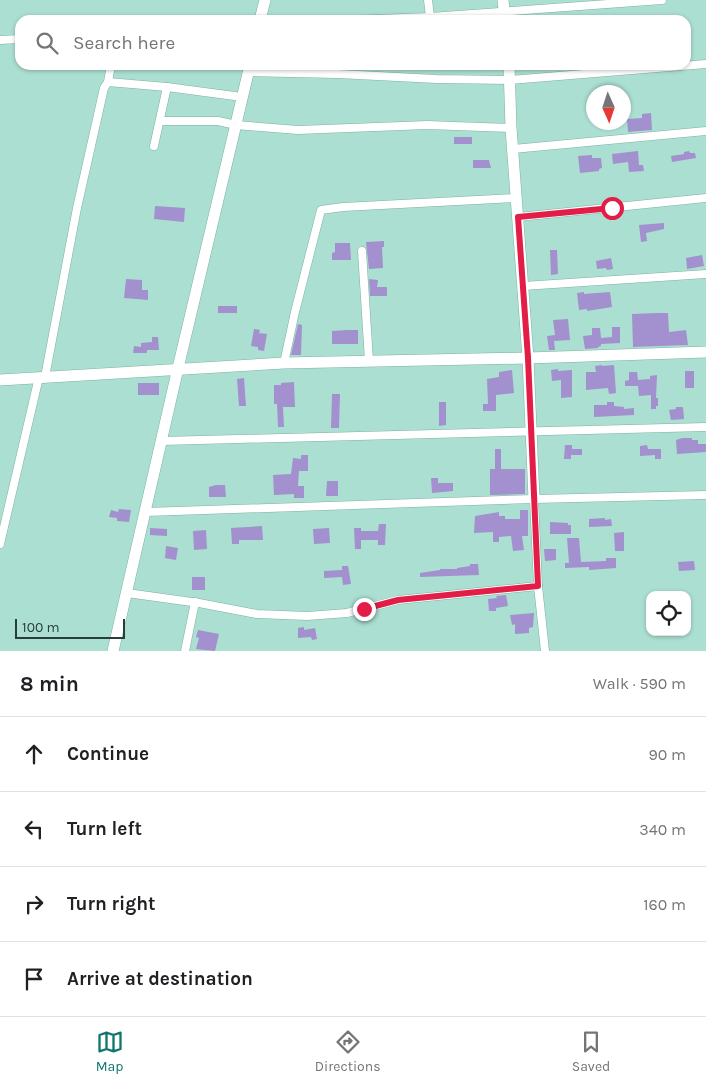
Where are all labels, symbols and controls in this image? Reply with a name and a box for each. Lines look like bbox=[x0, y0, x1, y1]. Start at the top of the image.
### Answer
search box bbox=[15, 15, 691, 70]
icon: search bbox=[33, 29, 61, 57]
text: Search here bbox=[73, 32, 175, 54]
north arrow bbox=[586, 85, 631, 130]
route start bbox=[601, 197, 624, 220]
map controls bbox=[646, 591, 691, 636]
button: locate bbox=[646, 591, 691, 636]
route end bbox=[353, 598, 376, 621]
scale bar bbox=[15, 616, 125, 639]
text: 100 m bbox=[22, 619, 60, 636]
text: 8 min bbox=[20, 672, 79, 696]
text: Walk · 590 m bbox=[593, 674, 686, 693]
icon: ahead bbox=[20, 740, 48, 768]
text: Continue bbox=[67, 743, 149, 765]
text: 90 m bbox=[648, 745, 686, 764]
icon: left bbox=[20, 815, 48, 843]
text: Turn left bbox=[67, 818, 142, 840]
text: 340 m bbox=[639, 820, 686, 839]
icon: right bbox=[20, 890, 48, 918]
text: Turn right bbox=[67, 893, 156, 915]
text: 160 m bbox=[643, 895, 686, 914]
icon: arrive bbox=[20, 965, 48, 993]
text: Arrive at destination bbox=[67, 968, 253, 990]
tab: Map bbox=[96, 1028, 124, 1075]
tab: Directions bbox=[315, 1028, 381, 1075]
tab: Saved bbox=[572, 1028, 610, 1075]

